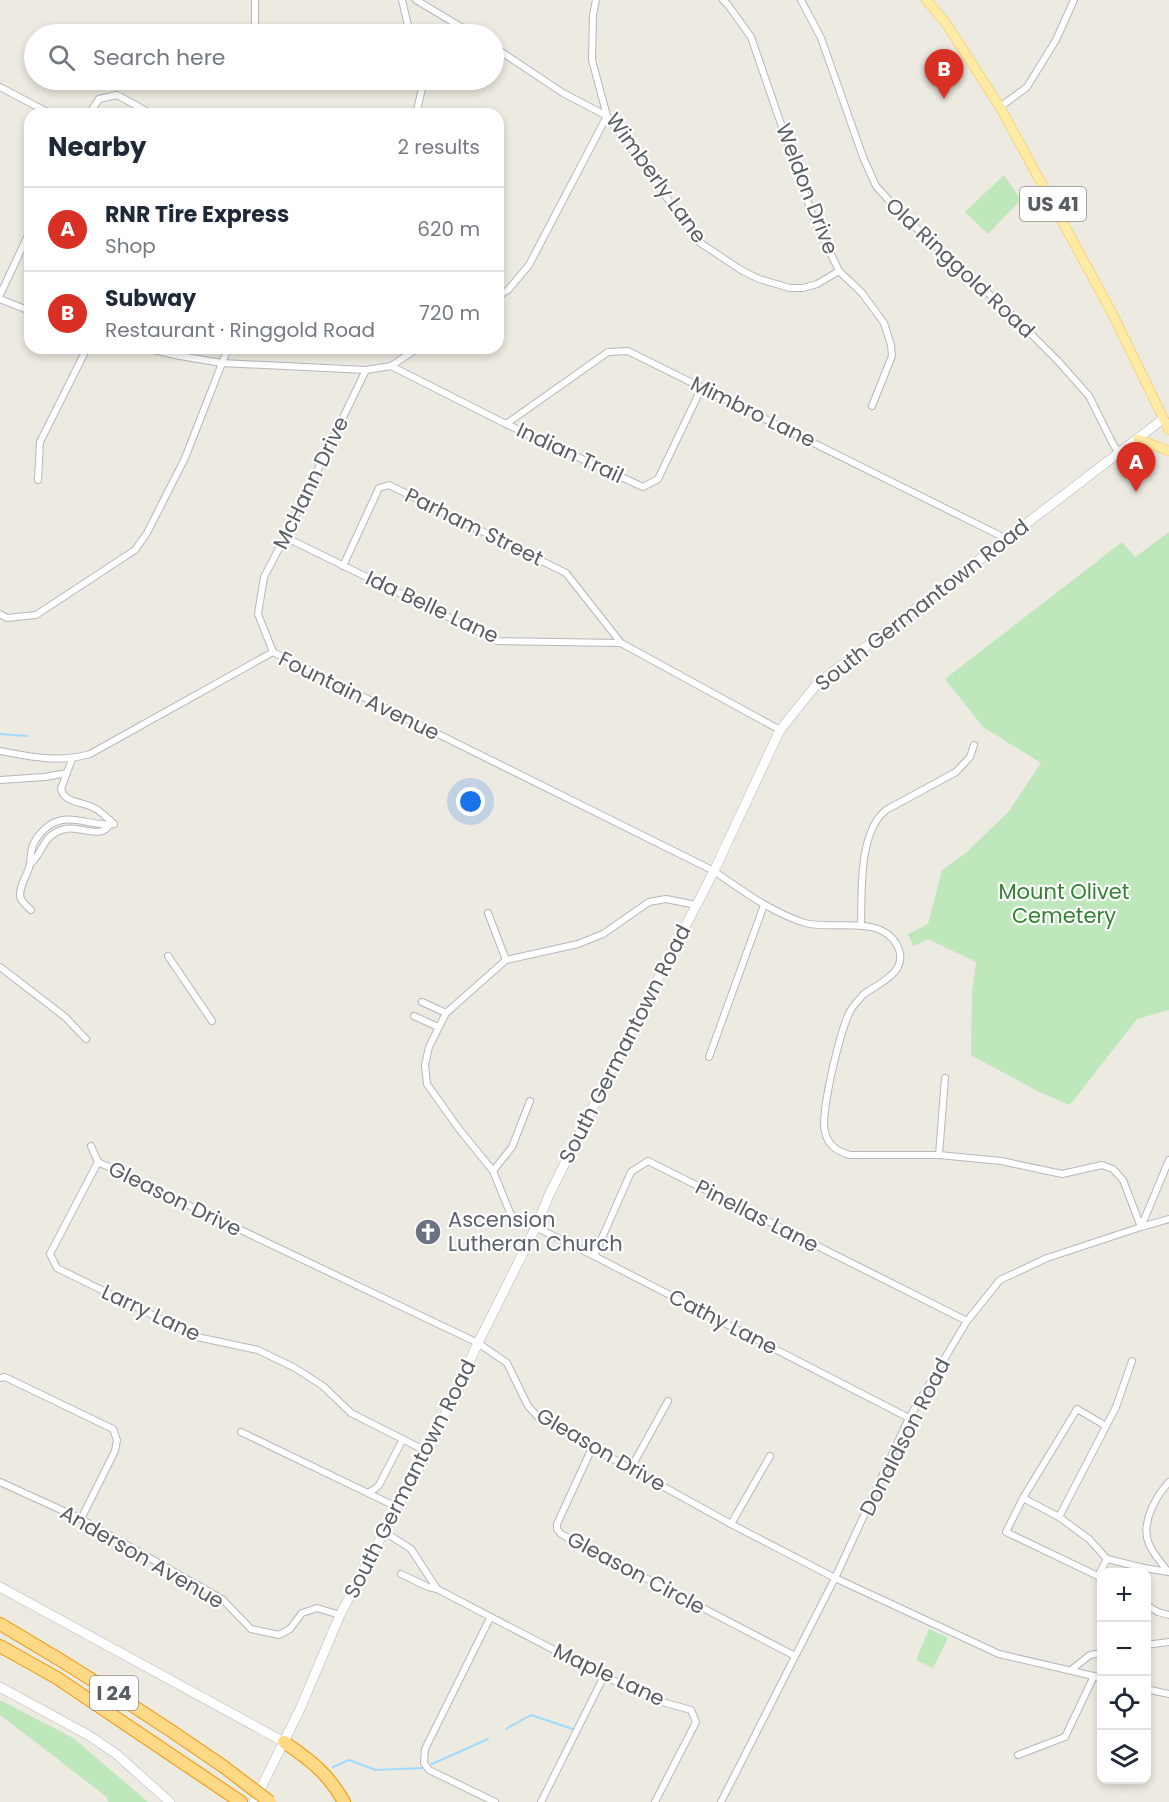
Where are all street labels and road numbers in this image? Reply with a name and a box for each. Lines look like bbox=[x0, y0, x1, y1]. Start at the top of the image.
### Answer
street label: Wimberly Lane bbox=[599, 107, 714, 249]
street label: Weldon Drive bbox=[769, 119, 846, 258]
road number: US 41 bbox=[1020, 187, 1086, 221]
street label: Old Ringgold Road bbox=[879, 191, 1041, 344]
street label: Mimbro Lane bbox=[686, 369, 821, 454]
street label: McHann Drive bbox=[266, 411, 355, 554]
street label: Indian Trail bbox=[512, 415, 628, 490]
street label: Parham Street bbox=[400, 481, 548, 573]
street label: South Germantown Road bbox=[809, 512, 1035, 697]
street label: Ida Belle Lane bbox=[361, 563, 503, 650]
street label: Fountain Avenue bbox=[274, 644, 445, 747]
street label: South Germantown Road bbox=[552, 919, 697, 1168]
street label: Gleason Drive bbox=[104, 1154, 247, 1243]
street label: Pinellas Lane bbox=[691, 1172, 824, 1259]
street label: Larry Lane bbox=[97, 1277, 205, 1348]
street label: Cathy Lane bbox=[664, 1282, 783, 1361]
street label: Donaldson Road bbox=[852, 1353, 957, 1521]
street label: South Germantown Road bbox=[337, 1354, 482, 1603]
street label: Gleason Drive bbox=[531, 1401, 671, 1498]
street label: Anderson Avenue bbox=[55, 1498, 230, 1615]
street label: Gleason Circle bbox=[562, 1524, 710, 1621]
street label: Maple Lane bbox=[549, 1636, 670, 1713]
road number: I 24 bbox=[90, 1676, 138, 1710]

